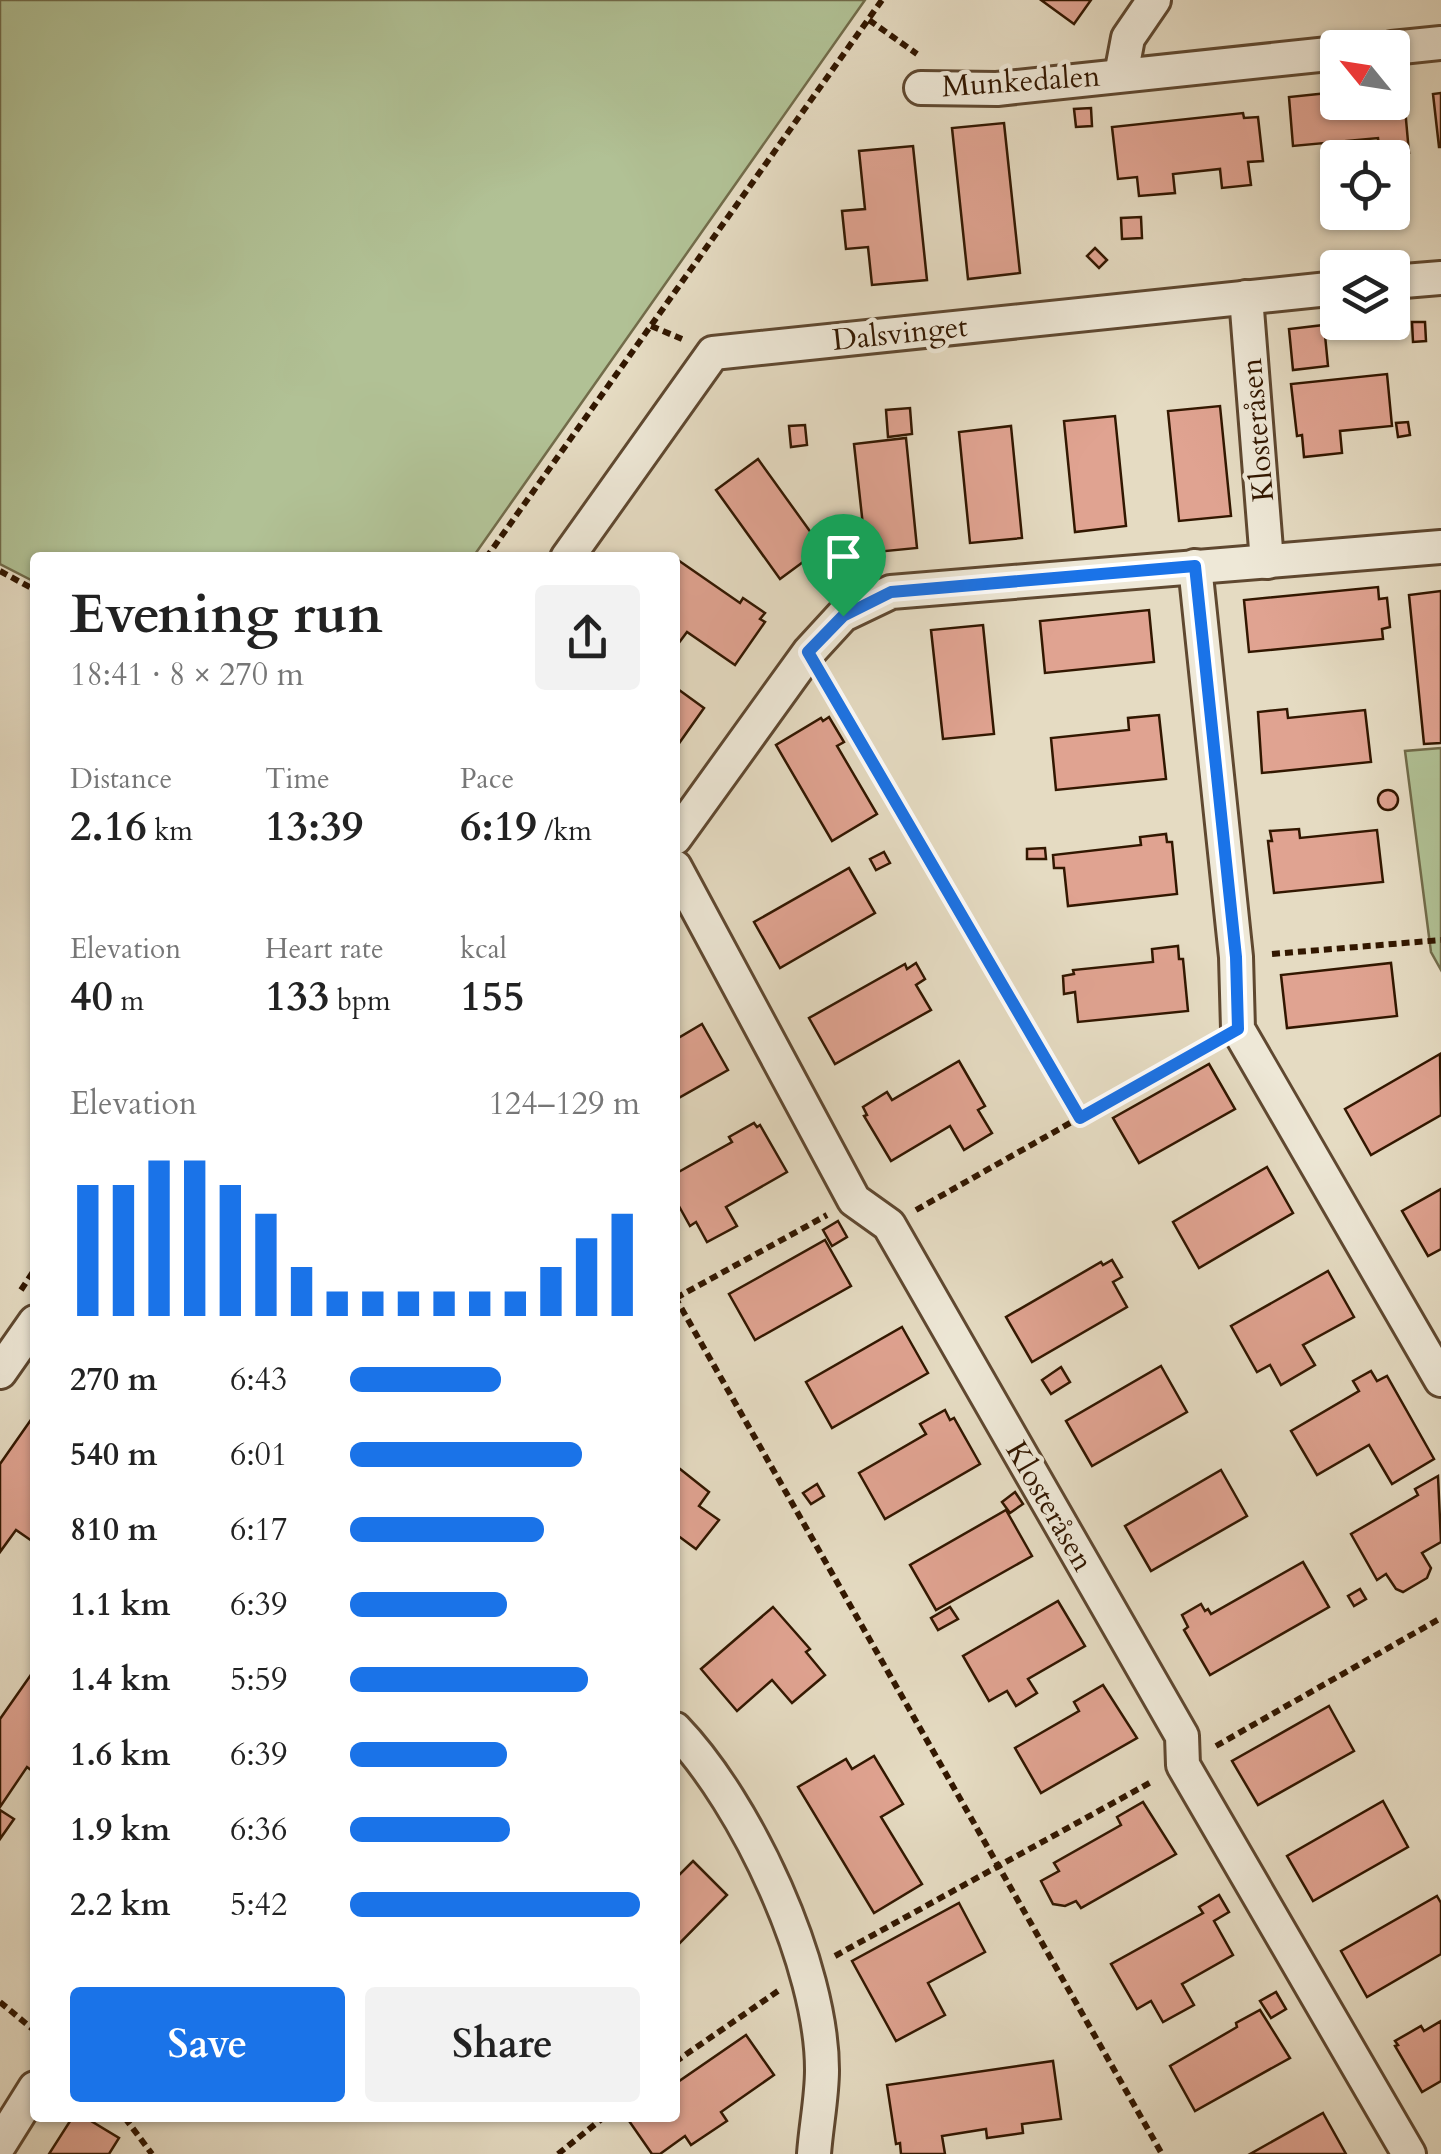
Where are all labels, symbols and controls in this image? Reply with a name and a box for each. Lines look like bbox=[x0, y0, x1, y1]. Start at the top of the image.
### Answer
north arrow bbox=[1320, 30, 1410, 120]
map controls bbox=[1320, 30, 1410, 340]
street label: Munkedalen bbox=[940, 56, 1102, 107]
button: locate bbox=[1320, 140, 1410, 230]
button: layers bbox=[1320, 250, 1410, 340]
street label: Dalsvinget bbox=[830, 306, 970, 361]
street label: Klosteråsen bbox=[1231, 356, 1284, 503]
pin bbox=[801, 514, 886, 617]
icon: arrive bbox=[816, 529, 871, 584]
text: Evening run bbox=[70, 578, 383, 652]
button: share bbox=[535, 585, 640, 690]
text: 18:41 · 8 × 270 m bbox=[70, 653, 304, 697]
text: Distance bbox=[70, 760, 172, 798]
text: Time bbox=[265, 760, 330, 798]
text: Pace bbox=[460, 760, 514, 798]
text: 2.16 bbox=[70, 798, 147, 855]
text: 13:39 bbox=[265, 798, 363, 855]
text: 6:19 bbox=[460, 798, 537, 855]
text: km bbox=[147, 812, 193, 850]
text: /km bbox=[537, 812, 592, 850]
text: Elevation bbox=[70, 930, 181, 968]
text: Heart rate bbox=[265, 930, 384, 968]
text: kcal bbox=[460, 930, 507, 968]
text: 40 bbox=[70, 968, 113, 1025]
text: 133 bbox=[265, 968, 330, 1025]
text: 155 bbox=[460, 968, 525, 1025]
text: m bbox=[113, 982, 144, 1020]
text: bpm bbox=[330, 982, 391, 1020]
text: Elevation bbox=[70, 1082, 197, 1126]
text: 124–129 m bbox=[488, 1082, 640, 1126]
text: 270 m bbox=[70, 1358, 157, 1402]
text: 6:43 bbox=[230, 1358, 287, 1402]
text: 540 m bbox=[70, 1433, 157, 1477]
text: 6:01 bbox=[230, 1433, 287, 1477]
street label: Klosteråsen bbox=[996, 1434, 1103, 1579]
text: 810 m bbox=[70, 1508, 157, 1552]
text: 6:17 bbox=[230, 1508, 287, 1552]
text: 1.1 km bbox=[70, 1583, 170, 1627]
text: 6:39 bbox=[230, 1583, 287, 1627]
text: 1.4 km bbox=[70, 1658, 170, 1702]
text: 5:59 bbox=[230, 1658, 287, 1702]
text: 1.6 km bbox=[70, 1733, 170, 1777]
text: 6:39 bbox=[230, 1733, 287, 1777]
text: 1.9 km bbox=[70, 1808, 170, 1852]
text: 6:36 bbox=[230, 1808, 287, 1852]
text: 2.2 km bbox=[70, 1883, 170, 1927]
text: 5:42 bbox=[230, 1883, 287, 1927]
button: Save bbox=[70, 1987, 345, 2102]
button: Share bbox=[365, 1987, 640, 2102]

